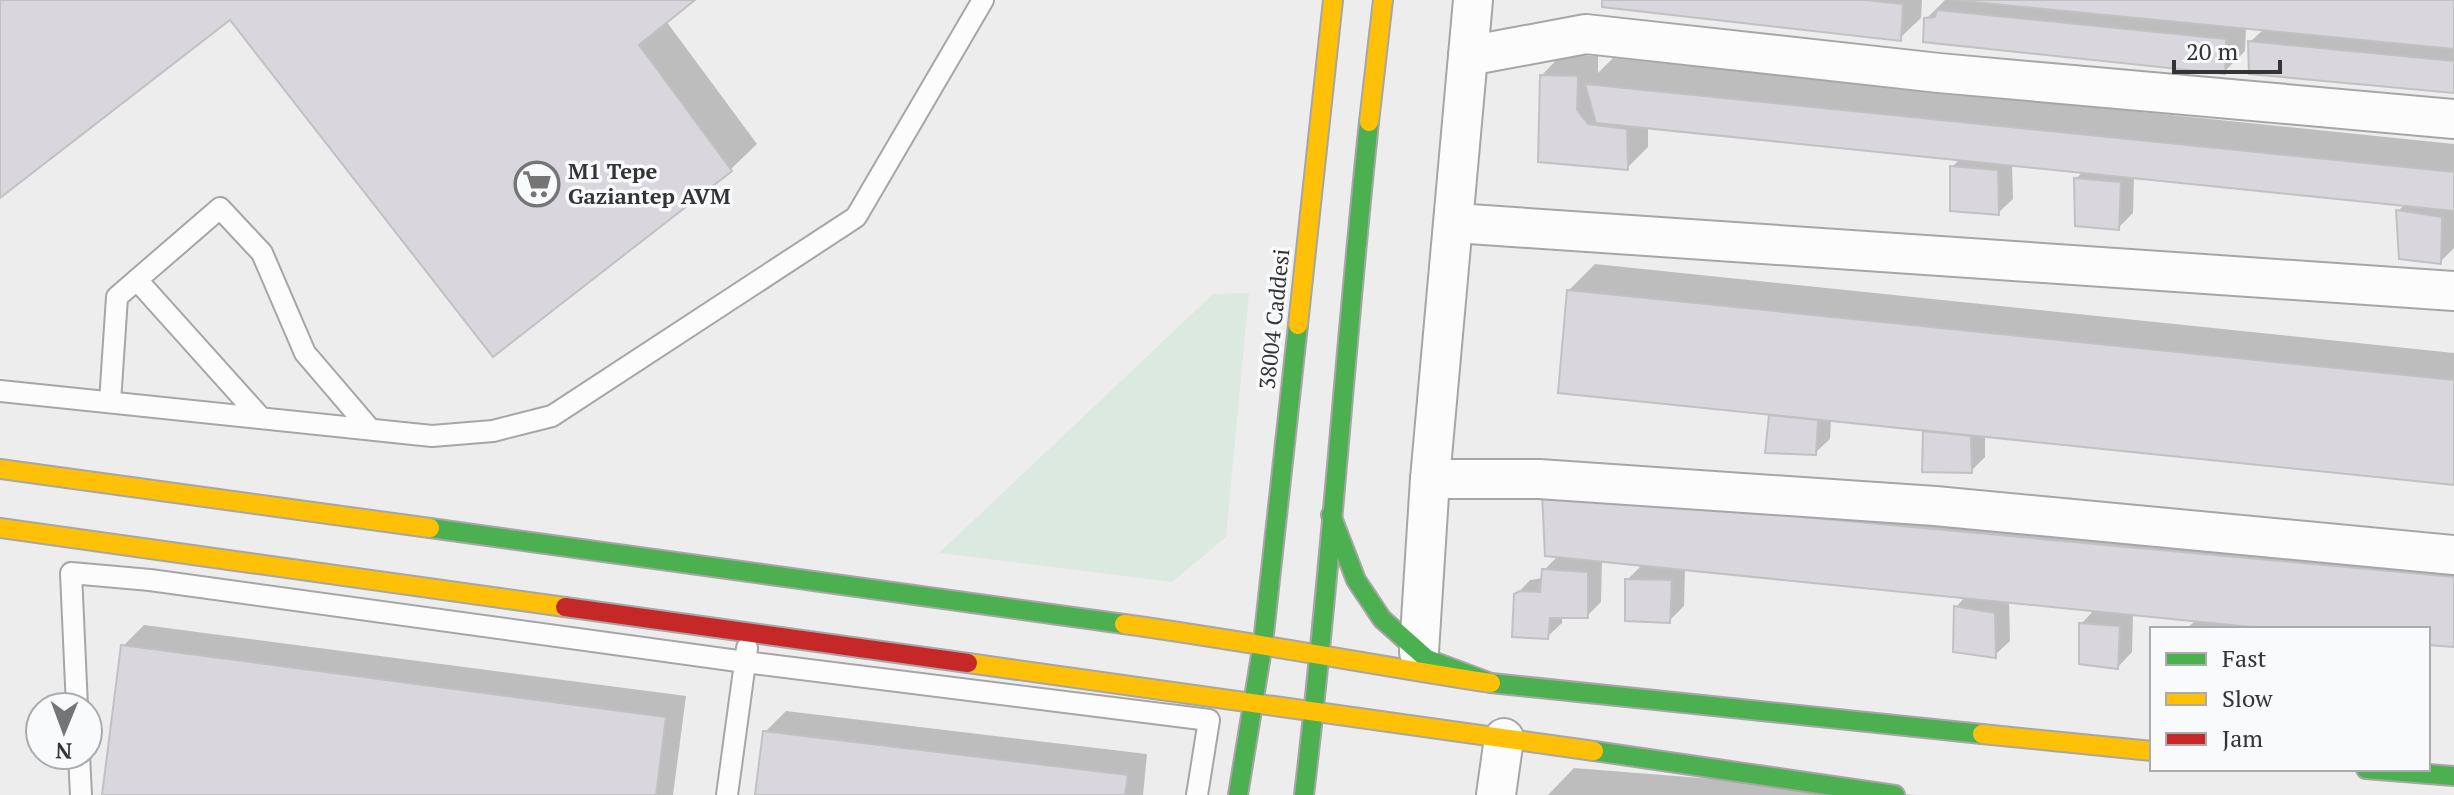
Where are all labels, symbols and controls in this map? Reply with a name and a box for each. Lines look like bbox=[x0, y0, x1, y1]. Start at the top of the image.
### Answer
scale bar bbox=[2174, 24, 2280, 74]
text: 20 m bbox=[2186, 35, 2238, 67]
place label: M1 Tepe Gaziantep AVM bbox=[568, 156, 731, 210]
supermarket icon: M1 Tepe Gaziantep AVM bbox=[513, 160, 561, 208]
street label: 38004 Caddesi bbox=[1252, 247, 1295, 391]
legend bbox=[2150, 627, 2430, 771]
text: Fast bbox=[2222, 642, 2267, 674]
text: Slow bbox=[2222, 682, 2273, 714]
north arrow bbox=[24, 691, 104, 771]
text: Jam bbox=[2222, 722, 2263, 754]
text: N bbox=[55, 737, 72, 766]

